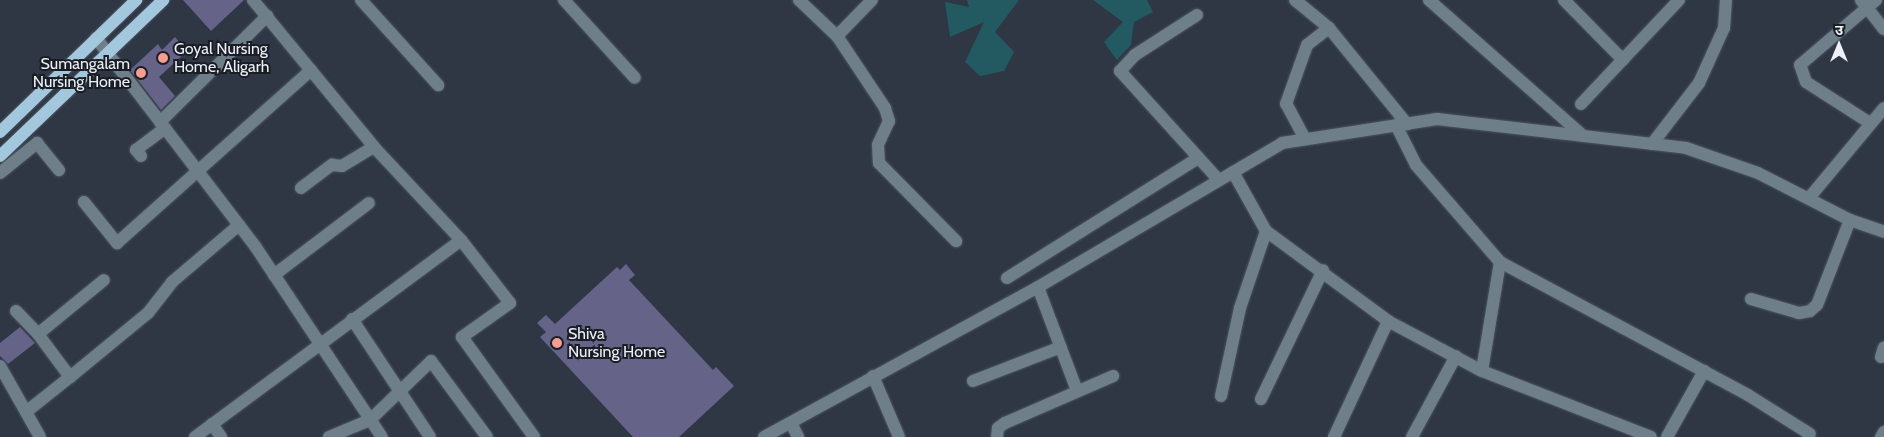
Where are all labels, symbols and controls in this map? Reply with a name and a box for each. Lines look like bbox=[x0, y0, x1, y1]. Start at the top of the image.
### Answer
north arrow bbox=[1814, 20, 1864, 70]
text: उ bbox=[1835, 21, 1843, 39]
place label: Goyal Nursing Home, Aligarh bbox=[174, 39, 269, 77]
marker: Goyal Nursing Home, Aligarh bbox=[156, 51, 170, 65]
place label: Sumangalam Nursing Home bbox=[33, 54, 130, 92]
marker: Sumangalam Nursing Home bbox=[134, 66, 148, 80]
place label: Shiva Nursing Home bbox=[568, 324, 665, 362]
marker: Shiva Nursing Home bbox=[550, 336, 564, 350]

